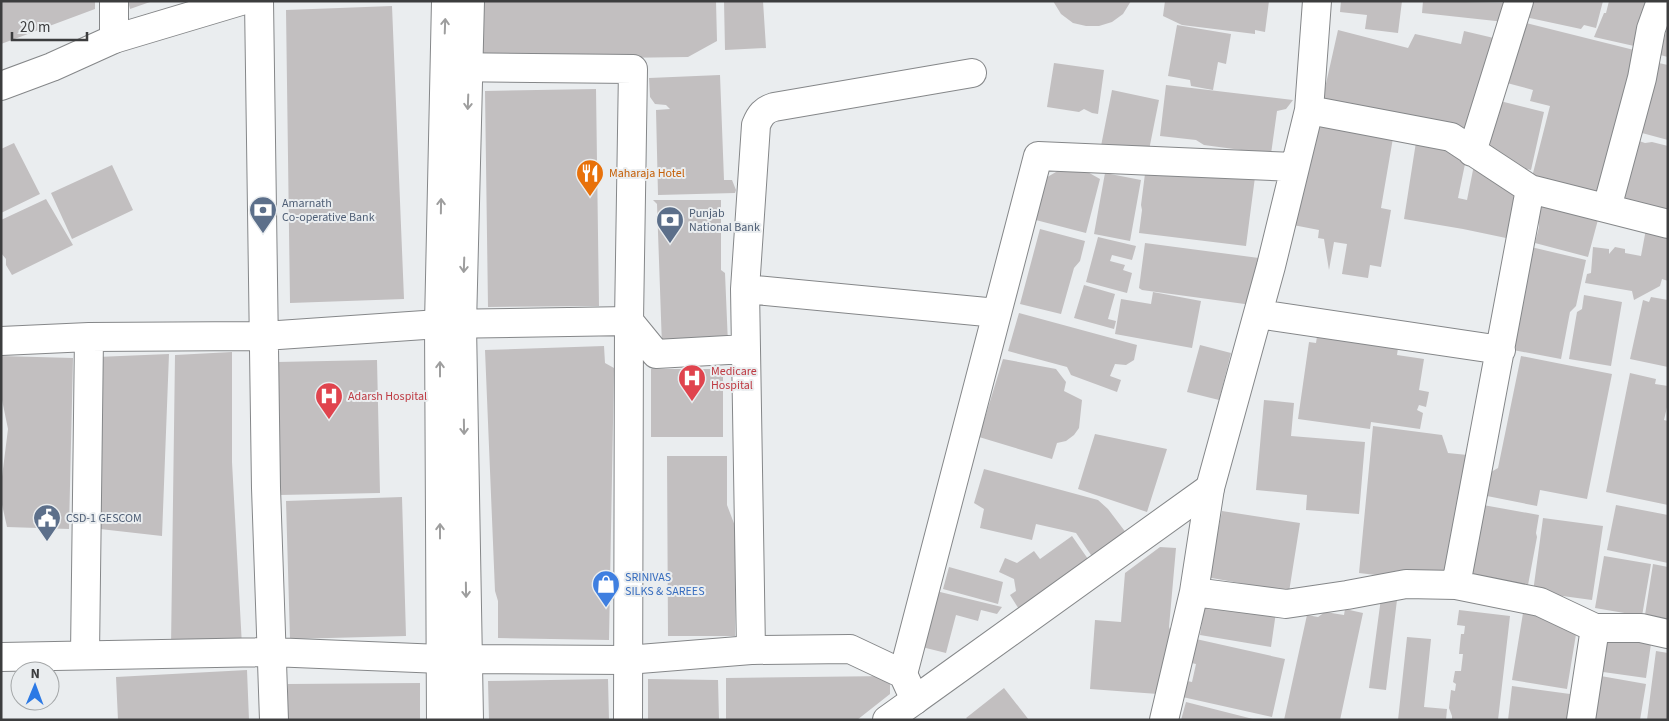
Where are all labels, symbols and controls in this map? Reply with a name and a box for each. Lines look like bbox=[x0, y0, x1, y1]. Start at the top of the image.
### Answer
scale bar bbox=[12, 10, 88, 42]
text: 20 m bbox=[20, 17, 50, 38]
one-way arrow bbox=[440, 18, 450, 34]
one-way arrow bbox=[463, 94, 473, 110]
restaurant icon: Maharaja Hotel bbox=[575, 158, 605, 197]
place label: Maharaja Hotel bbox=[609, 165, 685, 182]
bank icon: Amarnath Co-operative Bank bbox=[248, 195, 278, 234]
place label: Amarnath Co-operative Bank bbox=[282, 195, 375, 226]
one-way arrow bbox=[437, 198, 446, 214]
bank icon: Punjab National Bank bbox=[655, 205, 685, 244]
place label: Punjab National Bank bbox=[689, 205, 760, 236]
one-way arrow bbox=[459, 256, 469, 273]
one-way arrow bbox=[435, 361, 445, 377]
hospital icon: Medicare Hospital bbox=[677, 363, 707, 402]
place label: Medicare Hospital bbox=[711, 363, 757, 394]
hospital icon: Adarsh Hospital bbox=[314, 381, 344, 420]
place label: Adarsh Hospital bbox=[348, 388, 427, 405]
one-way arrow bbox=[459, 419, 469, 435]
public building icon: CSD-1 GESCOM bbox=[32, 503, 62, 542]
place label: CSD-1 GESCOM bbox=[66, 510, 142, 527]
one-way arrow bbox=[435, 523, 445, 540]
shop icon: SRINIVAS SILKS & SAREES bbox=[591, 569, 621, 608]
place label: SRINIVAS SILKS & SAREES bbox=[625, 569, 705, 600]
one-way arrow bbox=[461, 582, 471, 598]
north arrow bbox=[10, 661, 60, 711]
text: N bbox=[30, 664, 40, 684]

